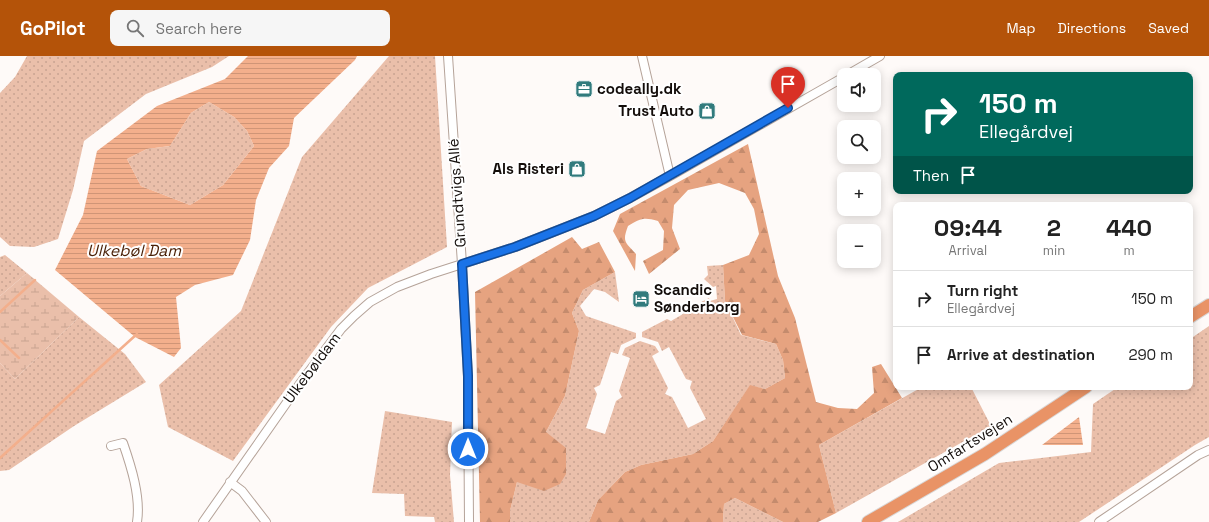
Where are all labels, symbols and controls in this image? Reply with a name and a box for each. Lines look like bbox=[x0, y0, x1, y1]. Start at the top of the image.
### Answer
search box bbox=[110, 10, 390, 46]
text: GoPilot bbox=[20, 16, 86, 41]
icon: search bbox=[124, 17, 146, 39]
text: Search here bbox=[156, 19, 242, 38]
text: Map bbox=[1006, 19, 1036, 37]
text: Directions bbox=[1058, 19, 1126, 37]
text: Saved bbox=[1148, 19, 1189, 37]
pin bbox=[771, 67, 805, 108]
map controls bbox=[837, 68, 881, 268]
button: sound bbox=[837, 68, 881, 112]
icon: arrive bbox=[777, 73, 799, 95]
office icon: codeally.dk bbox=[574, 79, 594, 99]
place label: codeally.dk bbox=[597, 79, 682, 98]
text: 150 m bbox=[979, 85, 1058, 121]
icon: right bbox=[913, 88, 965, 140]
place label: Trust Auto bbox=[618, 101, 694, 120]
shop icon: Trust Auto bbox=[697, 101, 717, 121]
button: search bbox=[837, 120, 881, 164]
text: Ellegårdvej bbox=[979, 120, 1073, 143]
street label: Grundtvigs Allé bbox=[443, 138, 470, 248]
place label: Als Risteri bbox=[492, 159, 564, 178]
shop icon: Als Risteri bbox=[567, 159, 587, 179]
icon: arrive bbox=[957, 164, 979, 186]
text: Then bbox=[913, 166, 949, 185]
button: + bbox=[837, 172, 881, 216]
text: 09:44 bbox=[934, 212, 1002, 243]
text: 2 bbox=[1047, 212, 1061, 243]
text: 440 bbox=[1106, 212, 1152, 243]
button: − bbox=[837, 224, 881, 268]
water label: Ulkebøl Dam bbox=[87, 240, 182, 261]
text: Arrival bbox=[949, 242, 987, 259]
text: min bbox=[1043, 242, 1065, 259]
text: m bbox=[1123, 242, 1135, 259]
place label: Scandic Sønderborg bbox=[654, 280, 740, 316]
text: Turn right bbox=[947, 281, 1018, 300]
icon: right bbox=[913, 288, 935, 310]
hotel icon: Scandic Sønderborg bbox=[631, 289, 651, 309]
text: 150 m bbox=[1131, 289, 1173, 308]
text: Ellegårdvej bbox=[947, 300, 1015, 317]
street label: Ulkebøldam bbox=[279, 328, 344, 407]
icon: arrive bbox=[913, 344, 935, 366]
text: Arrive at destination bbox=[947, 345, 1095, 364]
text: 290 m bbox=[1128, 345, 1173, 364]
street label: Omfartsvejen bbox=[924, 409, 1016, 476]
position arrow bbox=[447, 428, 489, 470]

